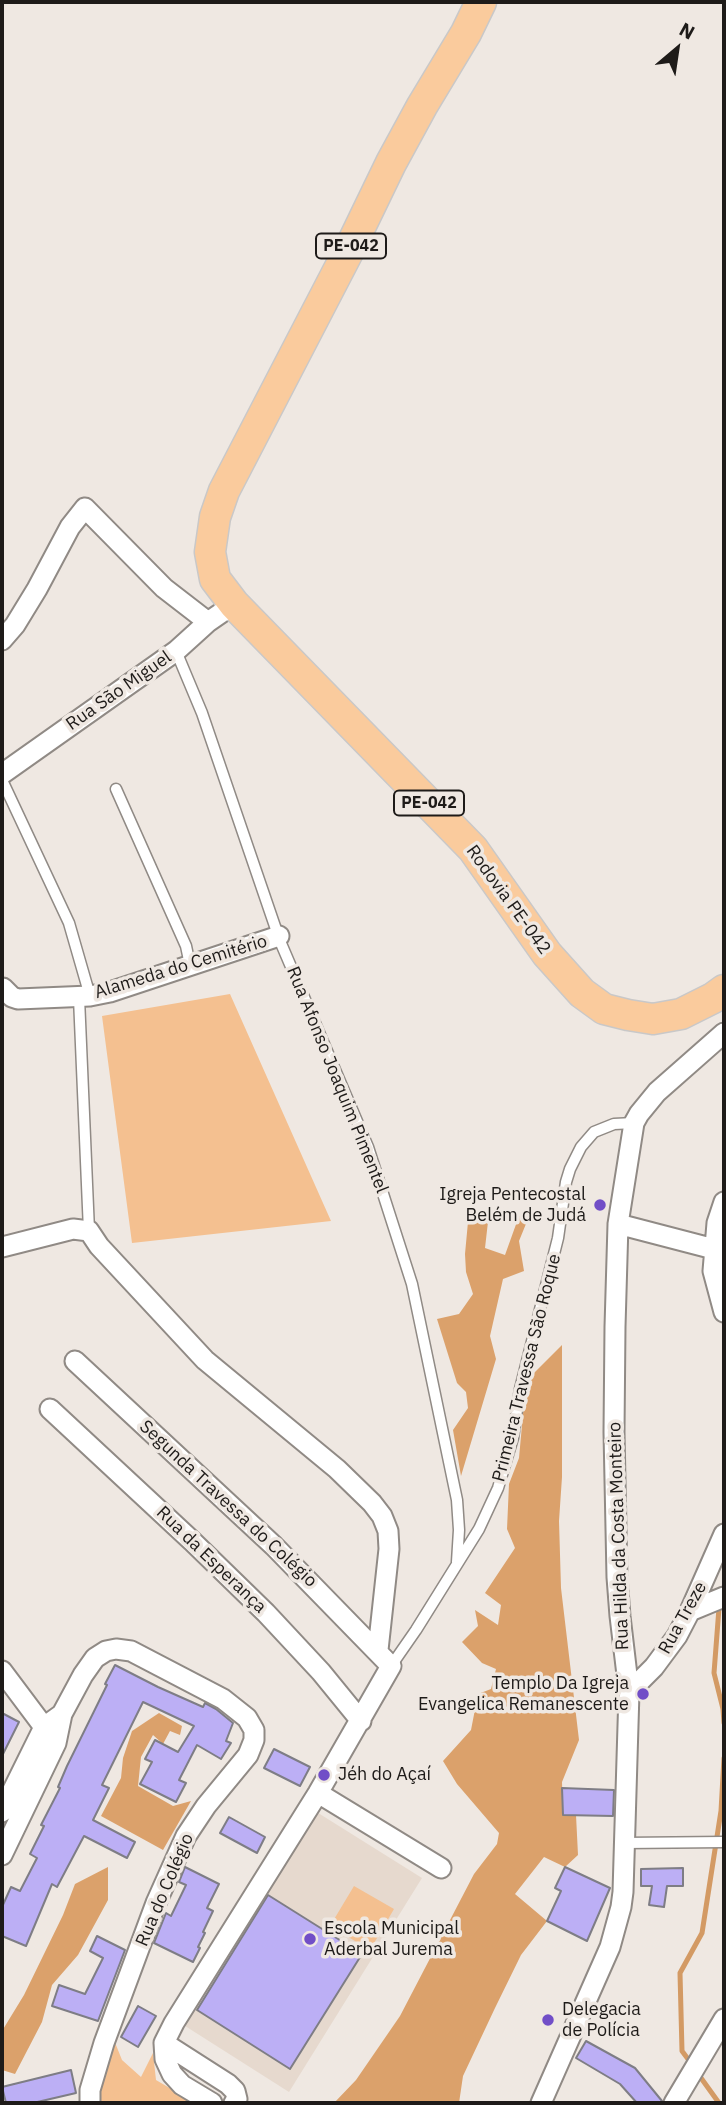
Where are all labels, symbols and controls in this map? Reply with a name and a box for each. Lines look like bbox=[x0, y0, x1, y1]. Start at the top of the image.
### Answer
north arrow bbox=[642, 14, 712, 84]
text: N bbox=[675, 17, 699, 44]
road number: PE-042 bbox=[316, 234, 386, 258]
street label: Rua São Miguel bbox=[62, 647, 176, 735]
road number: PE-042 bbox=[394, 790, 464, 816]
street label: Rodovia PE-042 bbox=[461, 841, 555, 959]
street label: Alameda do Cemitério bbox=[92, 930, 270, 1004]
street label: Rua Afonso Joaquim Pimentel bbox=[282, 964, 392, 1196]
place label: Igreja Pentecostal Belém de Judá bbox=[439, 1184, 586, 1226]
marker: Igreja Pentecostal Belém de Judá bbox=[592, 1197, 608, 1213]
street label: Primeira Travessa São Roque bbox=[488, 1252, 566, 1484]
street label: Segunda Travessa do Colégio bbox=[135, 1416, 321, 1592]
street label: Rua Hilda da Costa Monteiro bbox=[604, 1421, 634, 1651]
street label: Rua da Esperança bbox=[152, 1502, 270, 1618]
street label: Rua Treze bbox=[654, 1578, 712, 1658]
place label: Templo Da Igreja Evangelica Remanescente bbox=[418, 1673, 629, 1716]
marker: Templo Da Igreja Evangelica Remanescente bbox=[635, 1686, 651, 1702]
place label: Jéh do Açaí bbox=[338, 1764, 431, 1786]
marker: Jéh do Açaí bbox=[316, 1767, 332, 1783]
street label: Rua do Colégio bbox=[132, 1830, 198, 1950]
place label: Escola Municipal Aderbal Jurema bbox=[324, 1918, 459, 1960]
marker: Escola Municipal Aderbal Jurema bbox=[302, 1931, 318, 1947]
place label: Delegacia de Polícia bbox=[562, 1999, 641, 2042]
marker: Delegacia de Polícia bbox=[540, 2012, 556, 2028]

